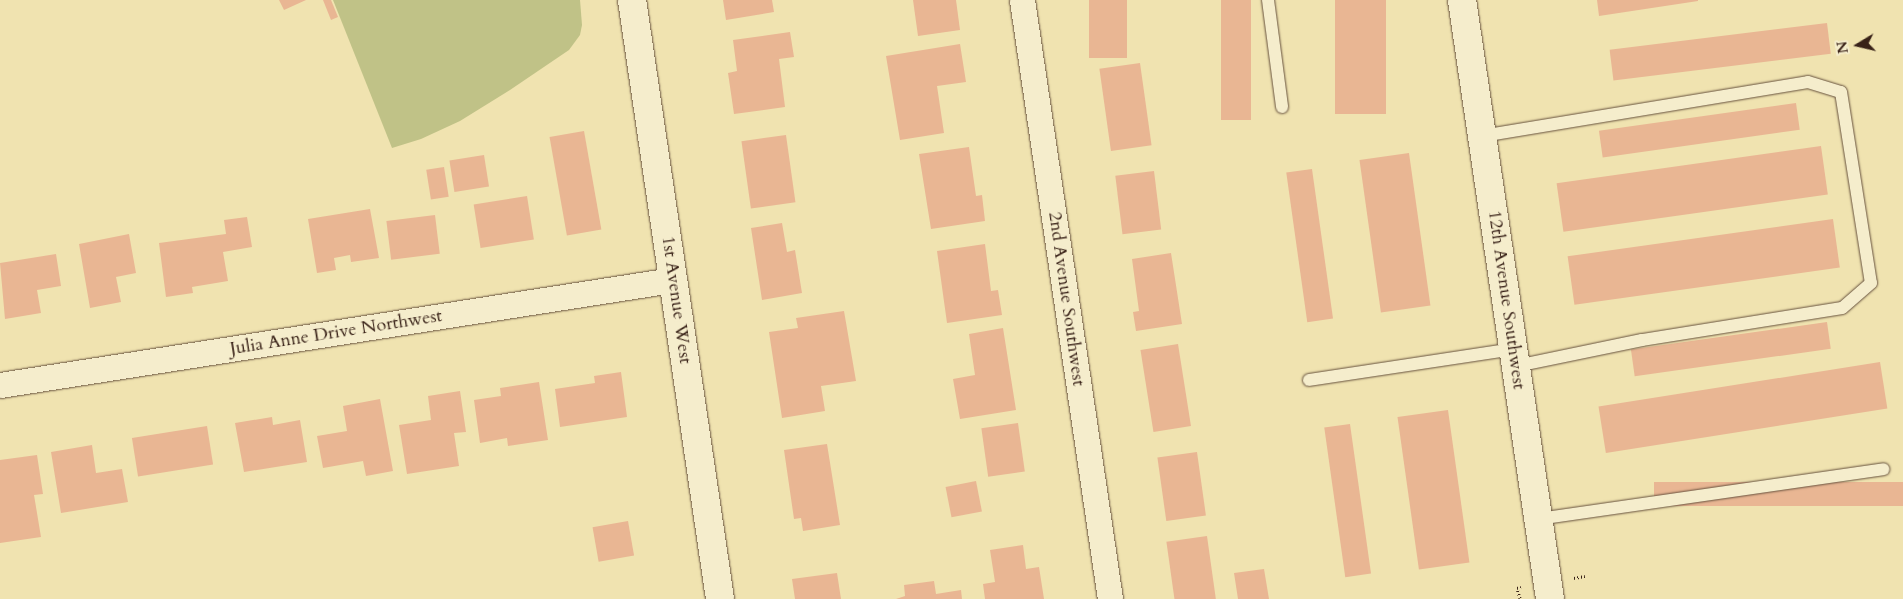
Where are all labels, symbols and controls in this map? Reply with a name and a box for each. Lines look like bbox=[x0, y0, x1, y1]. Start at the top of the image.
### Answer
north arrow bbox=[1833, 20, 1883, 70]
text: N bbox=[1832, 40, 1853, 55]
street label: 12th Avenue Southwest bbox=[1483, 209, 1529, 391]
street label: 2nd Avenue Southwest bbox=[1043, 211, 1089, 387]
street label: 1st Avenue West bbox=[656, 235, 696, 365]
street label: Julia Anne Drive Northwest bbox=[228, 306, 444, 360]

